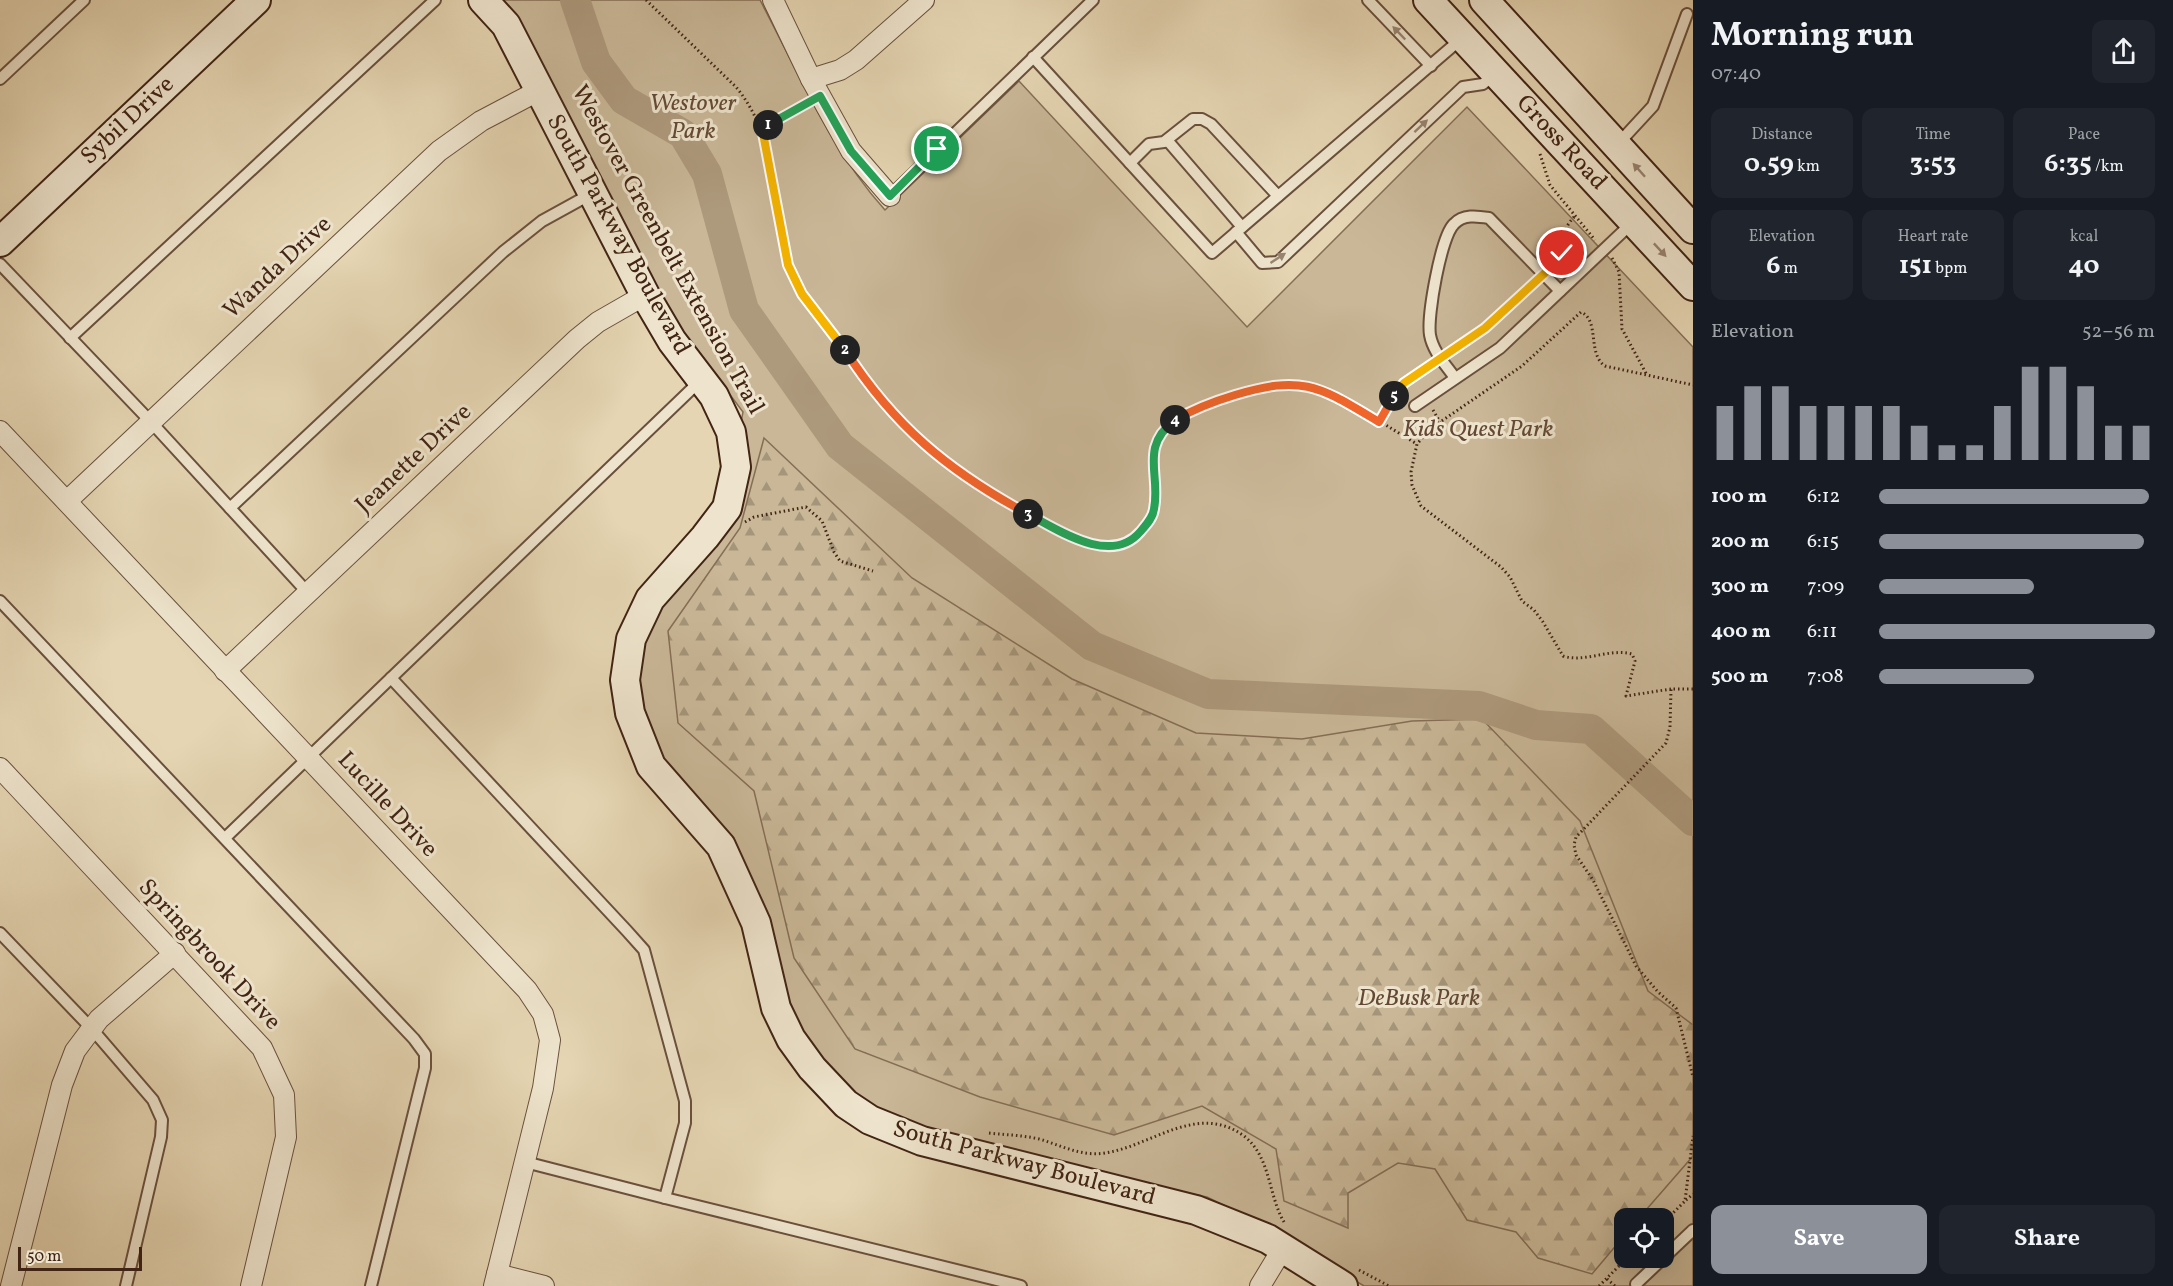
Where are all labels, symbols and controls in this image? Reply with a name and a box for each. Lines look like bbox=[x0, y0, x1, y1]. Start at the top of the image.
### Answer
text: Morning run bbox=[1711, 14, 1914, 60]
button: share bbox=[2092, 20, 2155, 83]
one-way arrow bbox=[1392, 26, 1406, 41]
text: 07:40 bbox=[1711, 60, 1761, 88]
street label: Sybil Drive bbox=[74, 69, 182, 173]
street label: Westover Greenbelt Extension Trail bbox=[562, 79, 772, 421]
park label: Westover Park bbox=[650, 87, 737, 149]
street label: Gross Road bbox=[1508, 88, 1614, 198]
street label: South Parkway Boulevard bbox=[537, 108, 699, 362]
pin: 1 bbox=[753, 110, 783, 140]
text: 1 bbox=[765, 114, 771, 136]
one-way arrow bbox=[1414, 120, 1428, 134]
pin bbox=[911, 123, 962, 174]
text: Distance bbox=[1751, 124, 1813, 146]
text: Time bbox=[1915, 124, 1951, 146]
text: Pace bbox=[2068, 124, 2100, 146]
icon: arrive bbox=[920, 132, 953, 165]
text: 0.59 bbox=[1744, 146, 1794, 182]
text: 3:53 bbox=[1910, 146, 1956, 182]
text: 6:35 bbox=[2044, 146, 2092, 182]
text: km bbox=[1794, 156, 1820, 178]
text: /km bbox=[2092, 156, 2124, 178]
one-way arrow bbox=[1633, 164, 1647, 178]
street label: Wanda Drive bbox=[216, 209, 340, 327]
text: Elevation bbox=[1749, 226, 1815, 248]
text: Heart rate bbox=[1898, 226, 1968, 248]
text: kcal bbox=[2070, 226, 2098, 248]
pin bbox=[1536, 227, 1587, 278]
icon: check bbox=[1545, 236, 1578, 269]
one-way arrow bbox=[1652, 243, 1666, 257]
text: 6 bbox=[1766, 248, 1780, 284]
text: 151 bbox=[1899, 248, 1932, 284]
text: 40 bbox=[2068, 248, 2100, 284]
one-way arrow bbox=[1270, 253, 1287, 264]
text: m bbox=[1780, 258, 1798, 280]
text: bpm bbox=[1932, 258, 1967, 280]
text: Elevation bbox=[1711, 318, 1794, 346]
text: 52–56 m bbox=[2082, 318, 2155, 346]
pin: 2 bbox=[830, 335, 860, 365]
text: 2 bbox=[841, 339, 849, 361]
pin: 5 bbox=[1379, 381, 1409, 411]
text: 5 bbox=[1390, 385, 1398, 407]
street label: Jeanette Drive bbox=[348, 396, 480, 522]
pin: 4 bbox=[1160, 405, 1190, 435]
text: 4 bbox=[1170, 409, 1180, 431]
park label: Kids Quest Park bbox=[1403, 413, 1553, 447]
text: 100 m bbox=[1711, 483, 1767, 511]
text: 6:12 bbox=[1807, 483, 1840, 511]
pin: 3 bbox=[1013, 499, 1043, 529]
text: 3 bbox=[1024, 503, 1032, 525]
text: 200 m bbox=[1711, 528, 1769, 556]
text: 6:15 bbox=[1807, 528, 1839, 556]
text: 300 m bbox=[1711, 573, 1769, 601]
text: 7:09 bbox=[1807, 573, 1844, 601]
text: 400 m bbox=[1711, 618, 1771, 646]
text: 6:11 bbox=[1807, 618, 1837, 646]
text: 500 m bbox=[1711, 663, 1769, 691]
text: 7:08 bbox=[1807, 663, 1844, 691]
street label: Lucille Drive bbox=[329, 744, 445, 866]
street label: Springbrook Drive bbox=[130, 872, 288, 1038]
park label: DeBusk Park bbox=[1358, 982, 1480, 1016]
street label: South Parkway Boulevard bbox=[889, 1113, 1159, 1215]
button: Save bbox=[1711, 1205, 1927, 1274]
button: Share bbox=[1939, 1205, 2155, 1274]
map controls bbox=[1614, 1208, 1674, 1268]
button: locate bbox=[1614, 1208, 1674, 1268]
scale bar bbox=[18, 1244, 142, 1272]
text: 50 m bbox=[27, 1246, 61, 1268]

